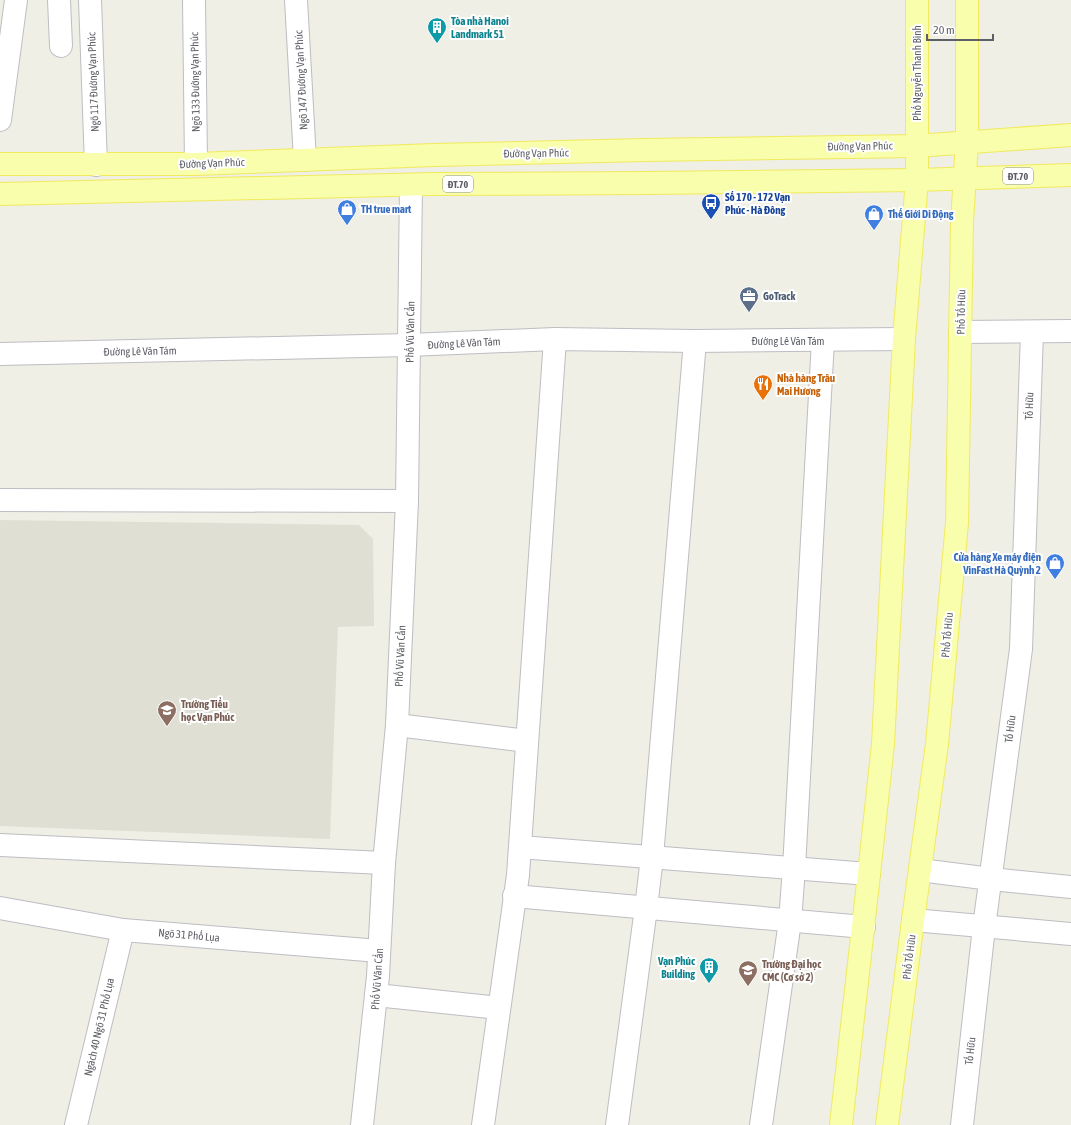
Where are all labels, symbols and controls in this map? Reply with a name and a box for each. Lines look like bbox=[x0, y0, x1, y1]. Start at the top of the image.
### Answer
place label: Tòa nhà Hanoi Landmark 51 bbox=[451, 15, 509, 40]
building icon: Tòa nhà Hanoi Landmark 51 bbox=[426, 16, 448, 44]
scale bar bbox=[927, 16, 993, 42]
text: 20 m bbox=[933, 23, 955, 37]
street label: Phố Nguyễn Thanh Bình bbox=[911, 25, 923, 121]
street label: Ngõ 147 Đường Vạn Phúc bbox=[292, 29, 311, 130]
street label: Ngõ 117 Đường Vạn Phúc bbox=[85, 31, 102, 132]
street label: Ngõ 133 Đường Vạn Phúc bbox=[188, 31, 203, 132]
street label: Đường Vạn Phúc bbox=[827, 139, 894, 154]
street label: Đường Vạn Phúc bbox=[503, 146, 570, 161]
street label: Đường Vạn Phúc bbox=[179, 156, 246, 171]
road number: ĐT.70 bbox=[1003, 168, 1033, 184]
road number: ĐT.70 bbox=[443, 176, 473, 192]
place label: Số 170 - 172 Vạn Phúc - Hà Đông bbox=[725, 191, 790, 216]
bus stop icon: Số 170 - 172 Vạn Phúc - Hà Đông bbox=[700, 192, 722, 220]
shop icon: TH true mart bbox=[336, 198, 358, 226]
place label: TH true mart bbox=[361, 203, 412, 215]
shop icon: Thế Giới Di Động bbox=[863, 203, 885, 231]
place label: Thế Giới Di Động bbox=[888, 208, 954, 220]
office icon: GoTrack bbox=[738, 285, 760, 313]
street label: Phố Tố Hữu bbox=[955, 289, 967, 335]
place label: GoTrack bbox=[763, 290, 795, 302]
street label: Phố Vũ Văn Cẩn bbox=[402, 301, 417, 363]
street label: Đường Lê Văn Tám bbox=[427, 335, 501, 351]
street label: Đường Lê Văn Tám bbox=[751, 335, 825, 347]
street label: Đường Lê Văn Tám bbox=[103, 344, 177, 358]
place label: Nhà hàng Trâu Mai Hương bbox=[777, 372, 835, 397]
restaurant icon: Nhà hàng Trâu Mai Hương bbox=[752, 373, 774, 401]
street label: Tố Hữu bbox=[1023, 392, 1035, 420]
place label: Cửa hàng Xe máy điện VinFast Hà Quỳnh 2 bbox=[954, 551, 1041, 576]
shop icon: Cửa hàng Xe máy điện VinFast Hà Quỳnh 2 bbox=[1044, 552, 1066, 580]
street label: Phố Tố Hữu bbox=[939, 612, 955, 658]
street label: Phố Vũ Văn Cẩn bbox=[391, 625, 408, 687]
place label: Trường Tiểu học Vạn Phúc bbox=[181, 697, 235, 723]
school or university icon: Trường Tiểu học Vạn Phúc bbox=[156, 699, 178, 727]
street label: Tố Hữu bbox=[1002, 714, 1018, 744]
street label: Ngõ 31 Phố Lụa bbox=[158, 926, 220, 945]
street label: Phố Tố Hữu bbox=[900, 934, 918, 980]
street label: Phố Vũ Văn Cẩn bbox=[368, 948, 385, 1010]
place label: Vạn Phúc Building bbox=[657, 955, 696, 980]
building icon: Vạn Phúc Building bbox=[698, 956, 720, 984]
place label: Trường Đại học CMC (Cơ sở 2) bbox=[762, 958, 822, 983]
school or university icon: Trường Đại học CMC (Cơ sở 2) bbox=[737, 959, 759, 987]
street label: Ngách 40 Ngõ 31 Phố Lụa bbox=[82, 977, 117, 1078]
street label: Tố Hữu bbox=[963, 1037, 977, 1065]

